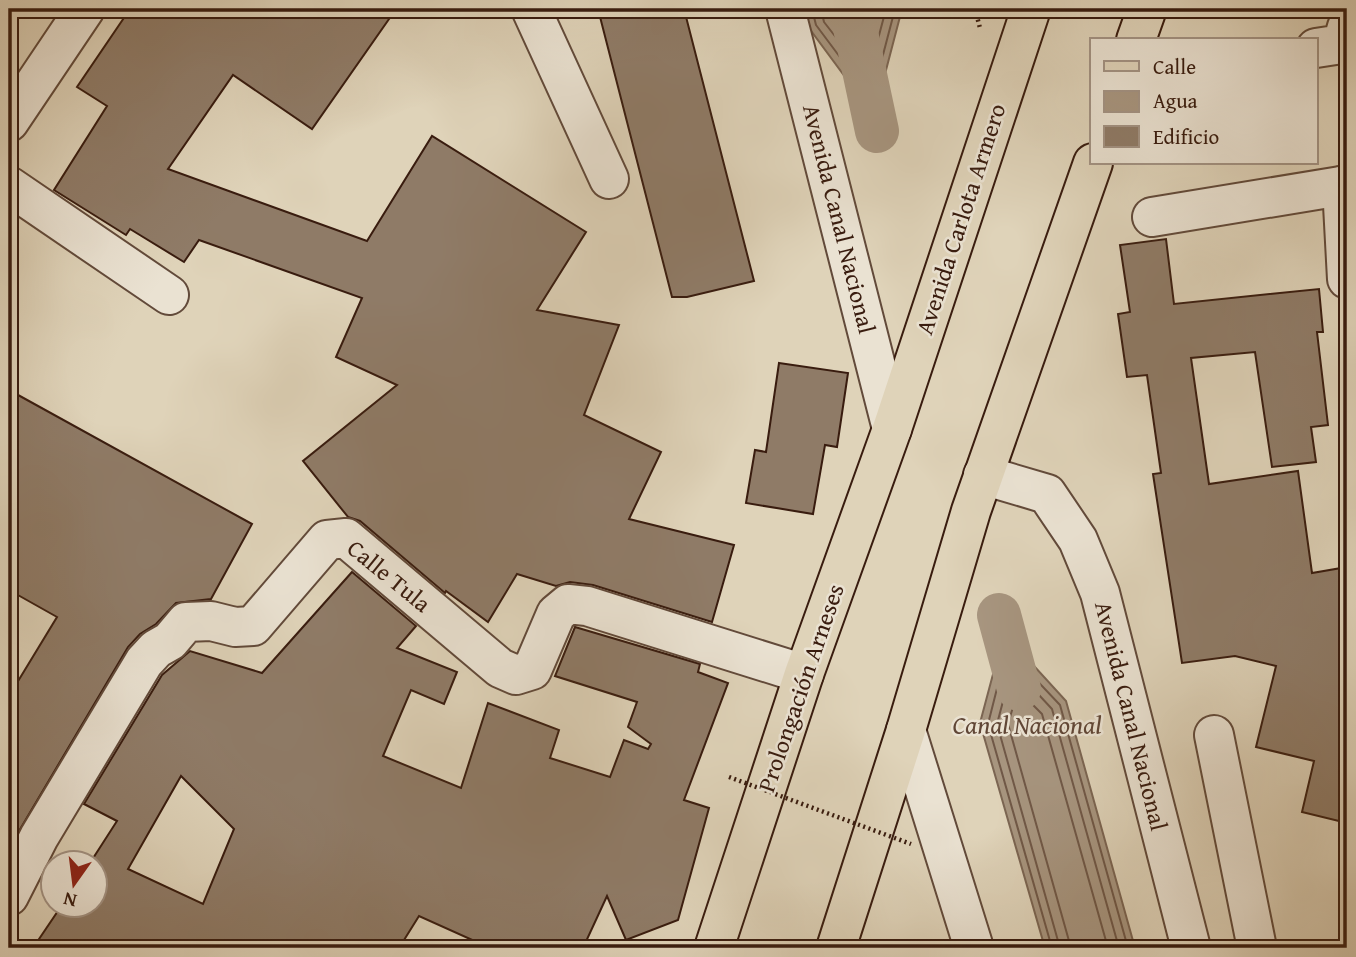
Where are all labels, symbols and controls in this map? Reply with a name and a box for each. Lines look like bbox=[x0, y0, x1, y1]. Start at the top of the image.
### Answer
legend bbox=[1090, 38, 1318, 164]
text: Calle bbox=[1153, 51, 1196, 82]
text: Agua bbox=[1153, 85, 1198, 116]
street label: Avenida Carlota Armero bbox=[907, 99, 1014, 339]
street label: Avenida Canal Nacional bbox=[794, 101, 885, 337]
text: Edificio bbox=[1153, 121, 1219, 152]
street label: Calle Tula bbox=[340, 531, 439, 621]
street label: Prolongación Arneses bbox=[748, 579, 853, 797]
street label: Avenida Canal Nacional bbox=[1086, 598, 1177, 834]
water label: Canal Nacional bbox=[952, 705, 1102, 744]
north arrow bbox=[38, 848, 108, 918]
text: N bbox=[60, 885, 79, 916]

